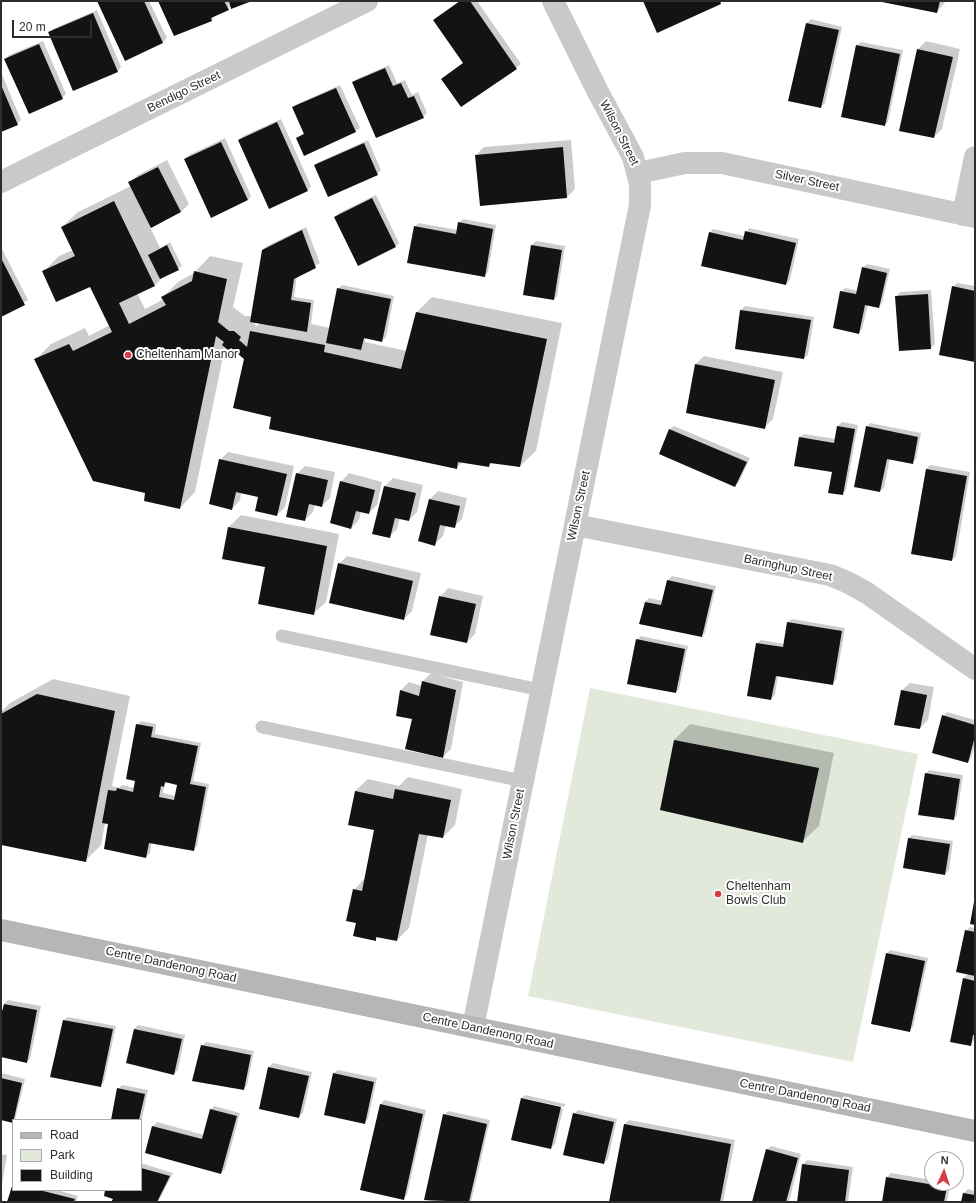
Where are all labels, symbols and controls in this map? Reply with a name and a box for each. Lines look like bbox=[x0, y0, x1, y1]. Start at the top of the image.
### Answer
scale bar bbox=[14, 12, 94, 38]
text: 20 m bbox=[19, 20, 46, 34]
street label: Bendigo Street bbox=[145, 68, 223, 116]
street label: Wilson Street bbox=[596, 98, 642, 168]
street label: Silver Street bbox=[774, 167, 840, 195]
place label: Cheltenham Manor bbox=[136, 348, 238, 362]
marker: Cheltenham Manor bbox=[123, 350, 133, 360]
street label: Wilson Street bbox=[565, 470, 593, 542]
street label: Baringhup Street bbox=[742, 552, 834, 584]
street label: Wilson Street bbox=[500, 788, 528, 860]
place label: Cheltenham Bowls Club bbox=[726, 880, 791, 908]
marker: Cheltenham Bowls Club bbox=[713, 889, 723, 899]
street label: Centre Dandenong Road bbox=[104, 944, 238, 986]
street label: Centre Dandenong Road bbox=[421, 1010, 555, 1052]
street label: Centre Dandenong Road bbox=[738, 1076, 872, 1116]
legend bbox=[12, 1119, 142, 1191]
text: Road bbox=[50, 1128, 79, 1142]
text: Park bbox=[50, 1148, 75, 1162]
north arrow bbox=[924, 1151, 964, 1191]
text: N bbox=[940, 1154, 949, 1166]
text: Building bbox=[50, 1168, 93, 1182]

